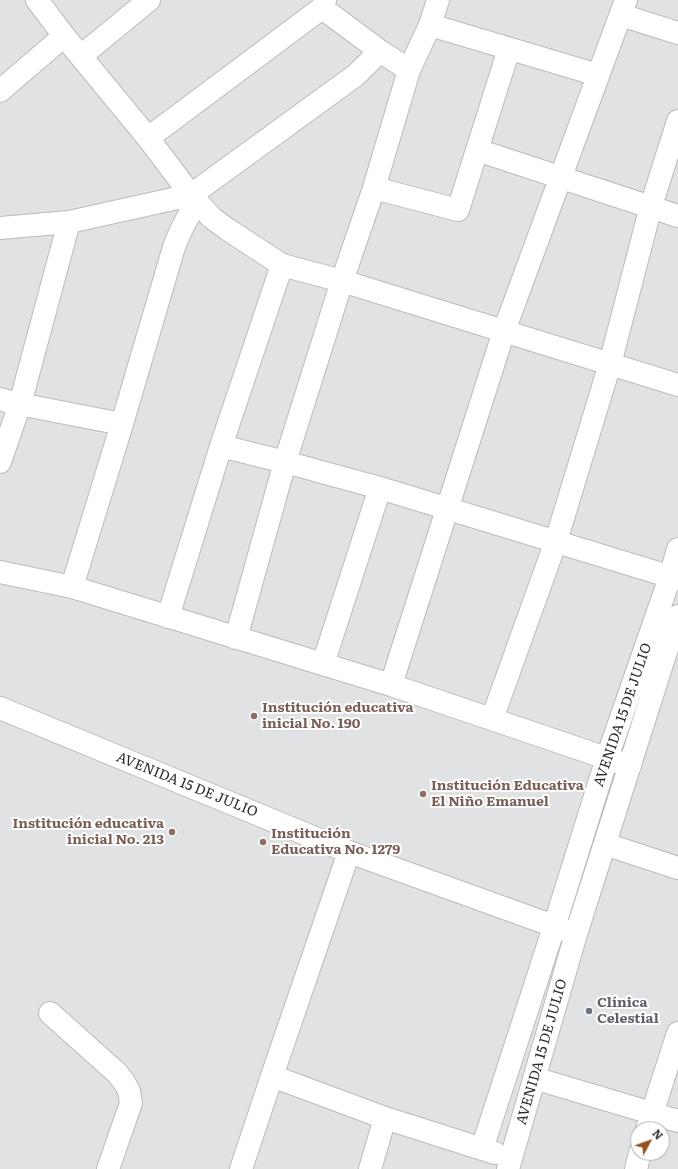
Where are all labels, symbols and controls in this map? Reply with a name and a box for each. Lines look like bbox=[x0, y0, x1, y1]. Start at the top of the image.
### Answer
street label: AVENIDA 15 DE JULIO bbox=[590, 641, 656, 789]
place label: Institución educativa inicial No. 190 bbox=[262, 700, 414, 732]
marker: Institución educativa inicial No. 190 bbox=[249, 711, 259, 721]
street label: AVENIDA 15 DE JULIO bbox=[114, 749, 260, 821]
place label: Institución Educativa El Niño Emanuel bbox=[431, 778, 584, 810]
marker: Institución Educativa El Niño Emanuel bbox=[418, 789, 428, 799]
place label: Institución educativa inicial No. 213 bbox=[12, 816, 164, 848]
place label: Institución Educativa No. 1279 bbox=[271, 826, 400, 858]
marker: Institución educativa inicial No. 213 bbox=[167, 827, 177, 837]
marker: Institución Educativa No. 1279 bbox=[258, 837, 268, 847]
street label: AVENIDA 15 DE JULIO bbox=[513, 977, 571, 1127]
place label: Clínica Celestial bbox=[597, 995, 659, 1028]
marker: Clínica Celestial bbox=[584, 1006, 594, 1016]
north arrow bbox=[630, 1121, 670, 1161]
text: N bbox=[649, 1125, 667, 1143]

